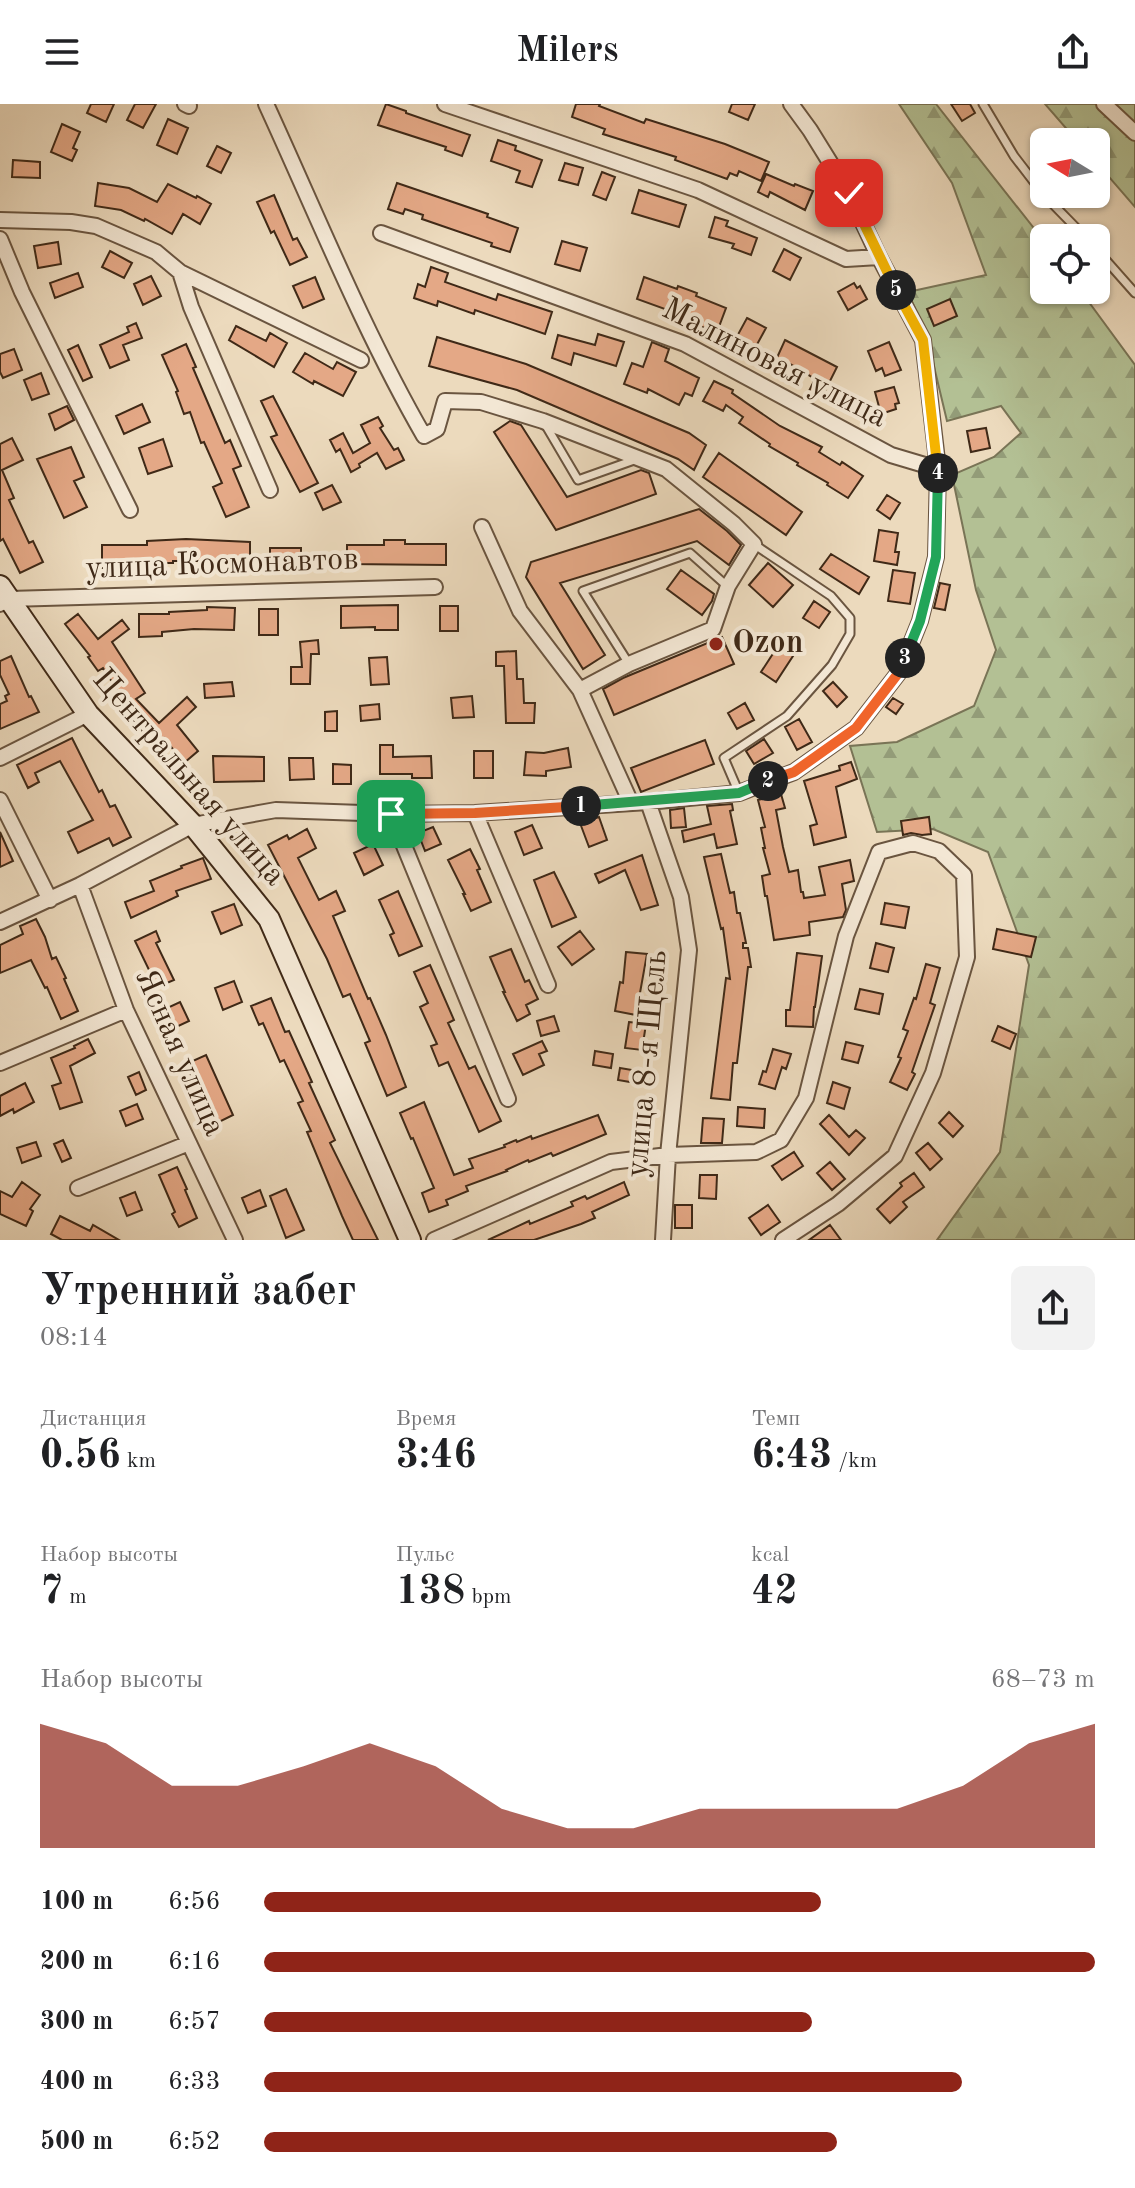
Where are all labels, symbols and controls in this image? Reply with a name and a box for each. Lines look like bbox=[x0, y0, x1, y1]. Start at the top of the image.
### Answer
icon: menu bbox=[40, 30, 84, 74]
icon: share bbox=[1051, 30, 1095, 74]
text: Milers bbox=[517, 34, 618, 70]
north arrow bbox=[1030, 128, 1110, 208]
map controls bbox=[1030, 128, 1110, 304]
pin bbox=[815, 159, 883, 227]
icon: check bbox=[827, 171, 871, 215]
button: locate bbox=[1030, 224, 1110, 304]
pin: 5 bbox=[876, 270, 916, 310]
text: 5 bbox=[890, 279, 902, 301]
street label: Малиновая улица bbox=[656, 293, 892, 435]
pin: 4 bbox=[918, 453, 958, 493]
text: 4 bbox=[932, 462, 944, 484]
street label: улица Космонавтов bbox=[85, 544, 359, 586]
place label: Ozon bbox=[732, 628, 803, 660]
marker: Ozon bbox=[707, 635, 725, 653]
pin: 3 bbox=[885, 638, 925, 678]
text: 3 bbox=[899, 647, 911, 669]
street label: Центральная улица bbox=[86, 664, 291, 893]
pin: 2 bbox=[748, 761, 788, 801]
text: 2 bbox=[762, 770, 774, 792]
pin bbox=[357, 780, 425, 848]
pin: 1 bbox=[561, 786, 601, 826]
icon: arrive bbox=[369, 792, 413, 836]
text: 1 bbox=[575, 795, 587, 817]
street label: улица 8-я Щель bbox=[622, 949, 674, 1179]
street label: Ясная улица bbox=[128, 965, 230, 1141]
button: share bbox=[1011, 1266, 1095, 1350]
text: Утренний забег bbox=[40, 1270, 356, 1314]
text: 08:14 bbox=[40, 1325, 108, 1351]
text: Дистанция bbox=[40, 1408, 146, 1430]
text: Время bbox=[396, 1408, 456, 1430]
text: Темп bbox=[751, 1408, 800, 1430]
text: 0.56 bbox=[40, 1437, 121, 1477]
text: 3:46 bbox=[396, 1437, 476, 1477]
text: 6:43 bbox=[751, 1437, 832, 1477]
text: km bbox=[121, 1450, 156, 1472]
text: /km bbox=[832, 1450, 877, 1472]
text: Набор высоты bbox=[40, 1544, 178, 1566]
text: Пульс bbox=[396, 1544, 454, 1566]
text: kcal bbox=[751, 1544, 789, 1566]
text: 7 bbox=[40, 1573, 63, 1613]
text: 138 bbox=[396, 1573, 465, 1613]
text: 42 bbox=[751, 1573, 798, 1613]
text: m bbox=[63, 1586, 87, 1608]
text: bpm bbox=[465, 1586, 512, 1608]
text: Набор высоты bbox=[40, 1667, 203, 1693]
text: 68–73 m bbox=[991, 1667, 1095, 1693]
text: 100 m bbox=[40, 1889, 113, 1915]
text: 6:56 bbox=[168, 1889, 221, 1915]
text: 200 m bbox=[40, 1949, 113, 1975]
text: 6:16 bbox=[168, 1949, 221, 1975]
text: 300 m bbox=[40, 2009, 113, 2035]
text: 6:57 bbox=[168, 2009, 221, 2035]
text: 400 m bbox=[40, 2069, 113, 2095]
text: 6:33 bbox=[168, 2069, 221, 2095]
text: 500 m bbox=[40, 2129, 113, 2155]
text: 6:52 bbox=[168, 2129, 221, 2155]

